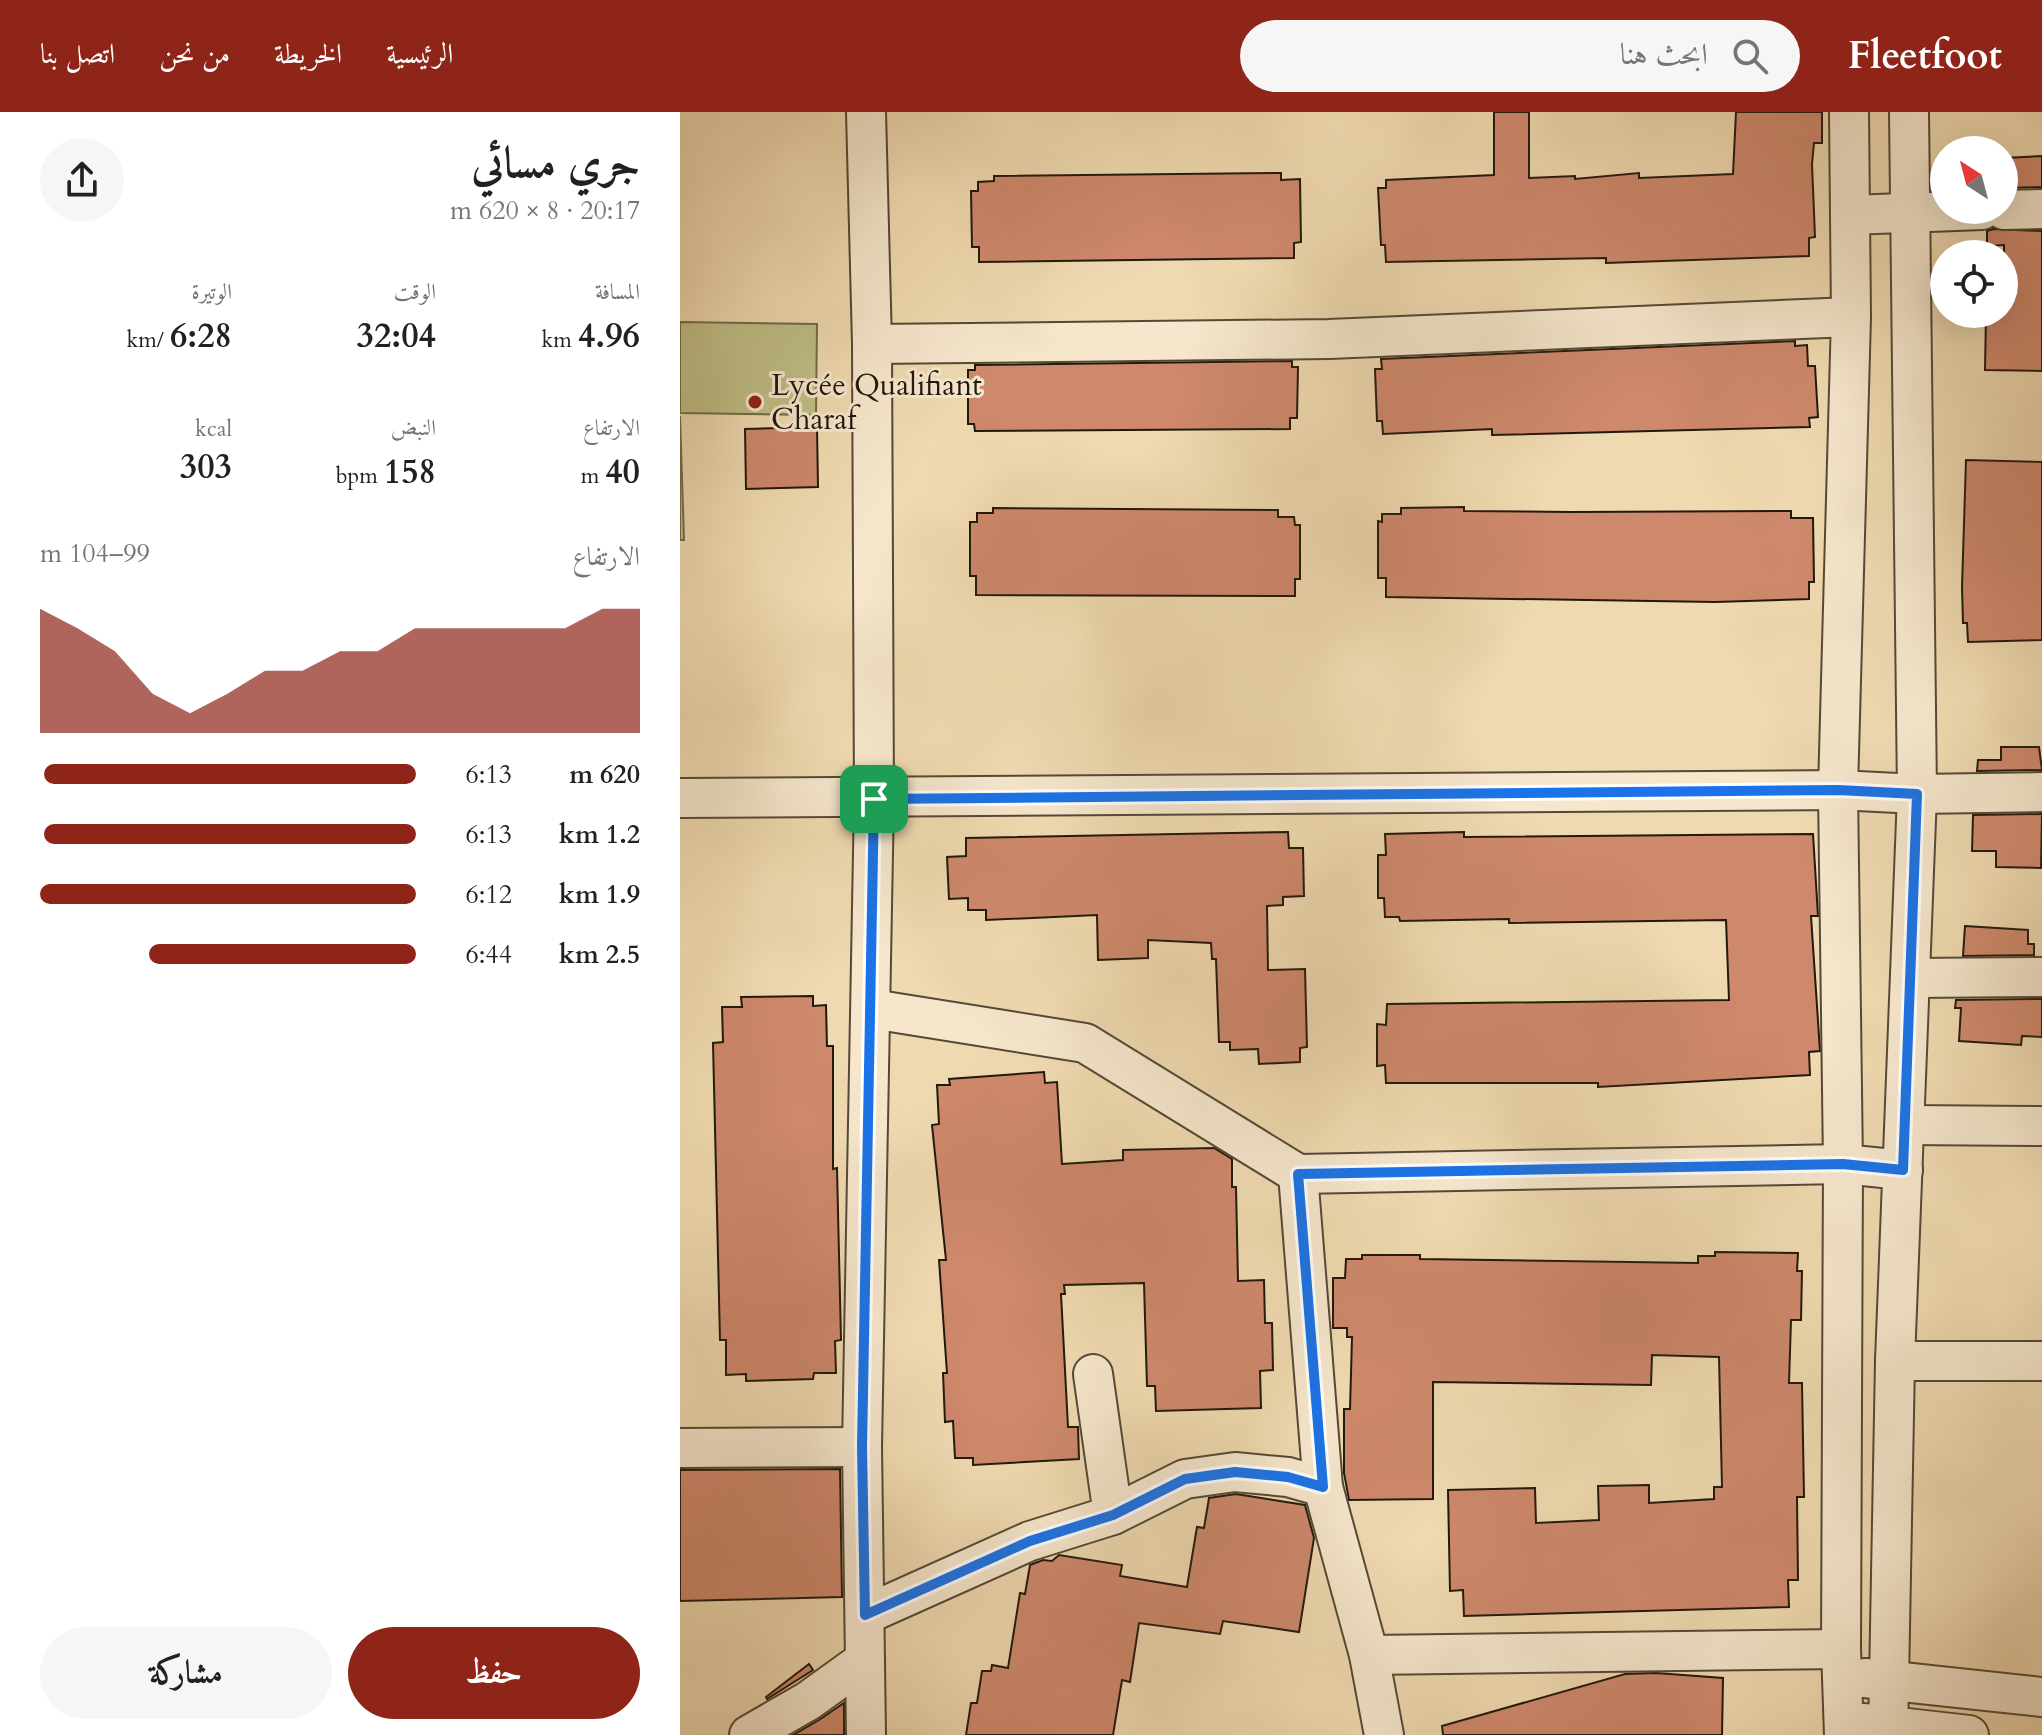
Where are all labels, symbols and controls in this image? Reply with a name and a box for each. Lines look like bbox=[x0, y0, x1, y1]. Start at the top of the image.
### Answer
search box bbox=[1240, 20, 1800, 92]
text: Fleetfoot bbox=[1848, 30, 2002, 82]
text: ابحث هنا bbox=[1620, 34, 1708, 75]
icon: search bbox=[1728, 34, 1772, 78]
text: اتصل بنا bbox=[40, 35, 115, 73]
text: من نحن bbox=[159, 35, 230, 73]
text: الخريطة bbox=[274, 35, 342, 73]
text: الرئيسية bbox=[386, 35, 453, 73]
text: جري مسائي bbox=[471, 133, 640, 193]
north arrow bbox=[1930, 136, 2018, 224]
map controls bbox=[1930, 136, 2018, 328]
button: share bbox=[40, 138, 124, 222]
text: 20:17 · 8 × 620 m bbox=[450, 193, 640, 228]
button: locate bbox=[1930, 240, 2018, 328]
text: الوتيرة bbox=[191, 277, 232, 307]
text: الوقت bbox=[394, 277, 436, 307]
text: المسافة bbox=[595, 277, 640, 307]
text: 6:28 bbox=[170, 313, 232, 359]
text: 32:04 bbox=[356, 313, 436, 359]
text: 4.96 bbox=[578, 313, 640, 359]
text: /km bbox=[126, 325, 170, 355]
text: km bbox=[542, 325, 578, 355]
place label: Lycée Qualifiant Charaf bbox=[771, 365, 982, 440]
marker: Lycée Qualifiant Charaf bbox=[746, 393, 764, 411]
text: النبض bbox=[391, 413, 436, 443]
text: الارتفاع bbox=[583, 413, 640, 443]
text: kcal bbox=[195, 414, 232, 444]
text: 303 bbox=[180, 444, 232, 490]
text: 158 bbox=[384, 449, 436, 495]
text: 40 bbox=[605, 449, 640, 495]
text: bpm bbox=[336, 461, 384, 491]
text: m bbox=[581, 461, 605, 491]
text: 99–104 m bbox=[40, 536, 150, 571]
text: الارتفاع bbox=[573, 539, 640, 574]
text: 6:13 bbox=[465, 757, 512, 792]
text: 620 m bbox=[569, 757, 640, 792]
pin bbox=[840, 765, 908, 833]
icon: arrive bbox=[852, 777, 896, 821]
text: 6:13 bbox=[465, 817, 512, 852]
text: 1.2 km bbox=[559, 817, 640, 852]
text: 6:12 bbox=[465, 877, 512, 912]
text: 1.9 km bbox=[559, 877, 640, 912]
text: 6:44 bbox=[465, 937, 512, 972]
text: 2.5 km bbox=[559, 937, 640, 972]
button: مشاركة bbox=[40, 1627, 332, 1719]
button: حفظ bbox=[348, 1627, 640, 1719]

